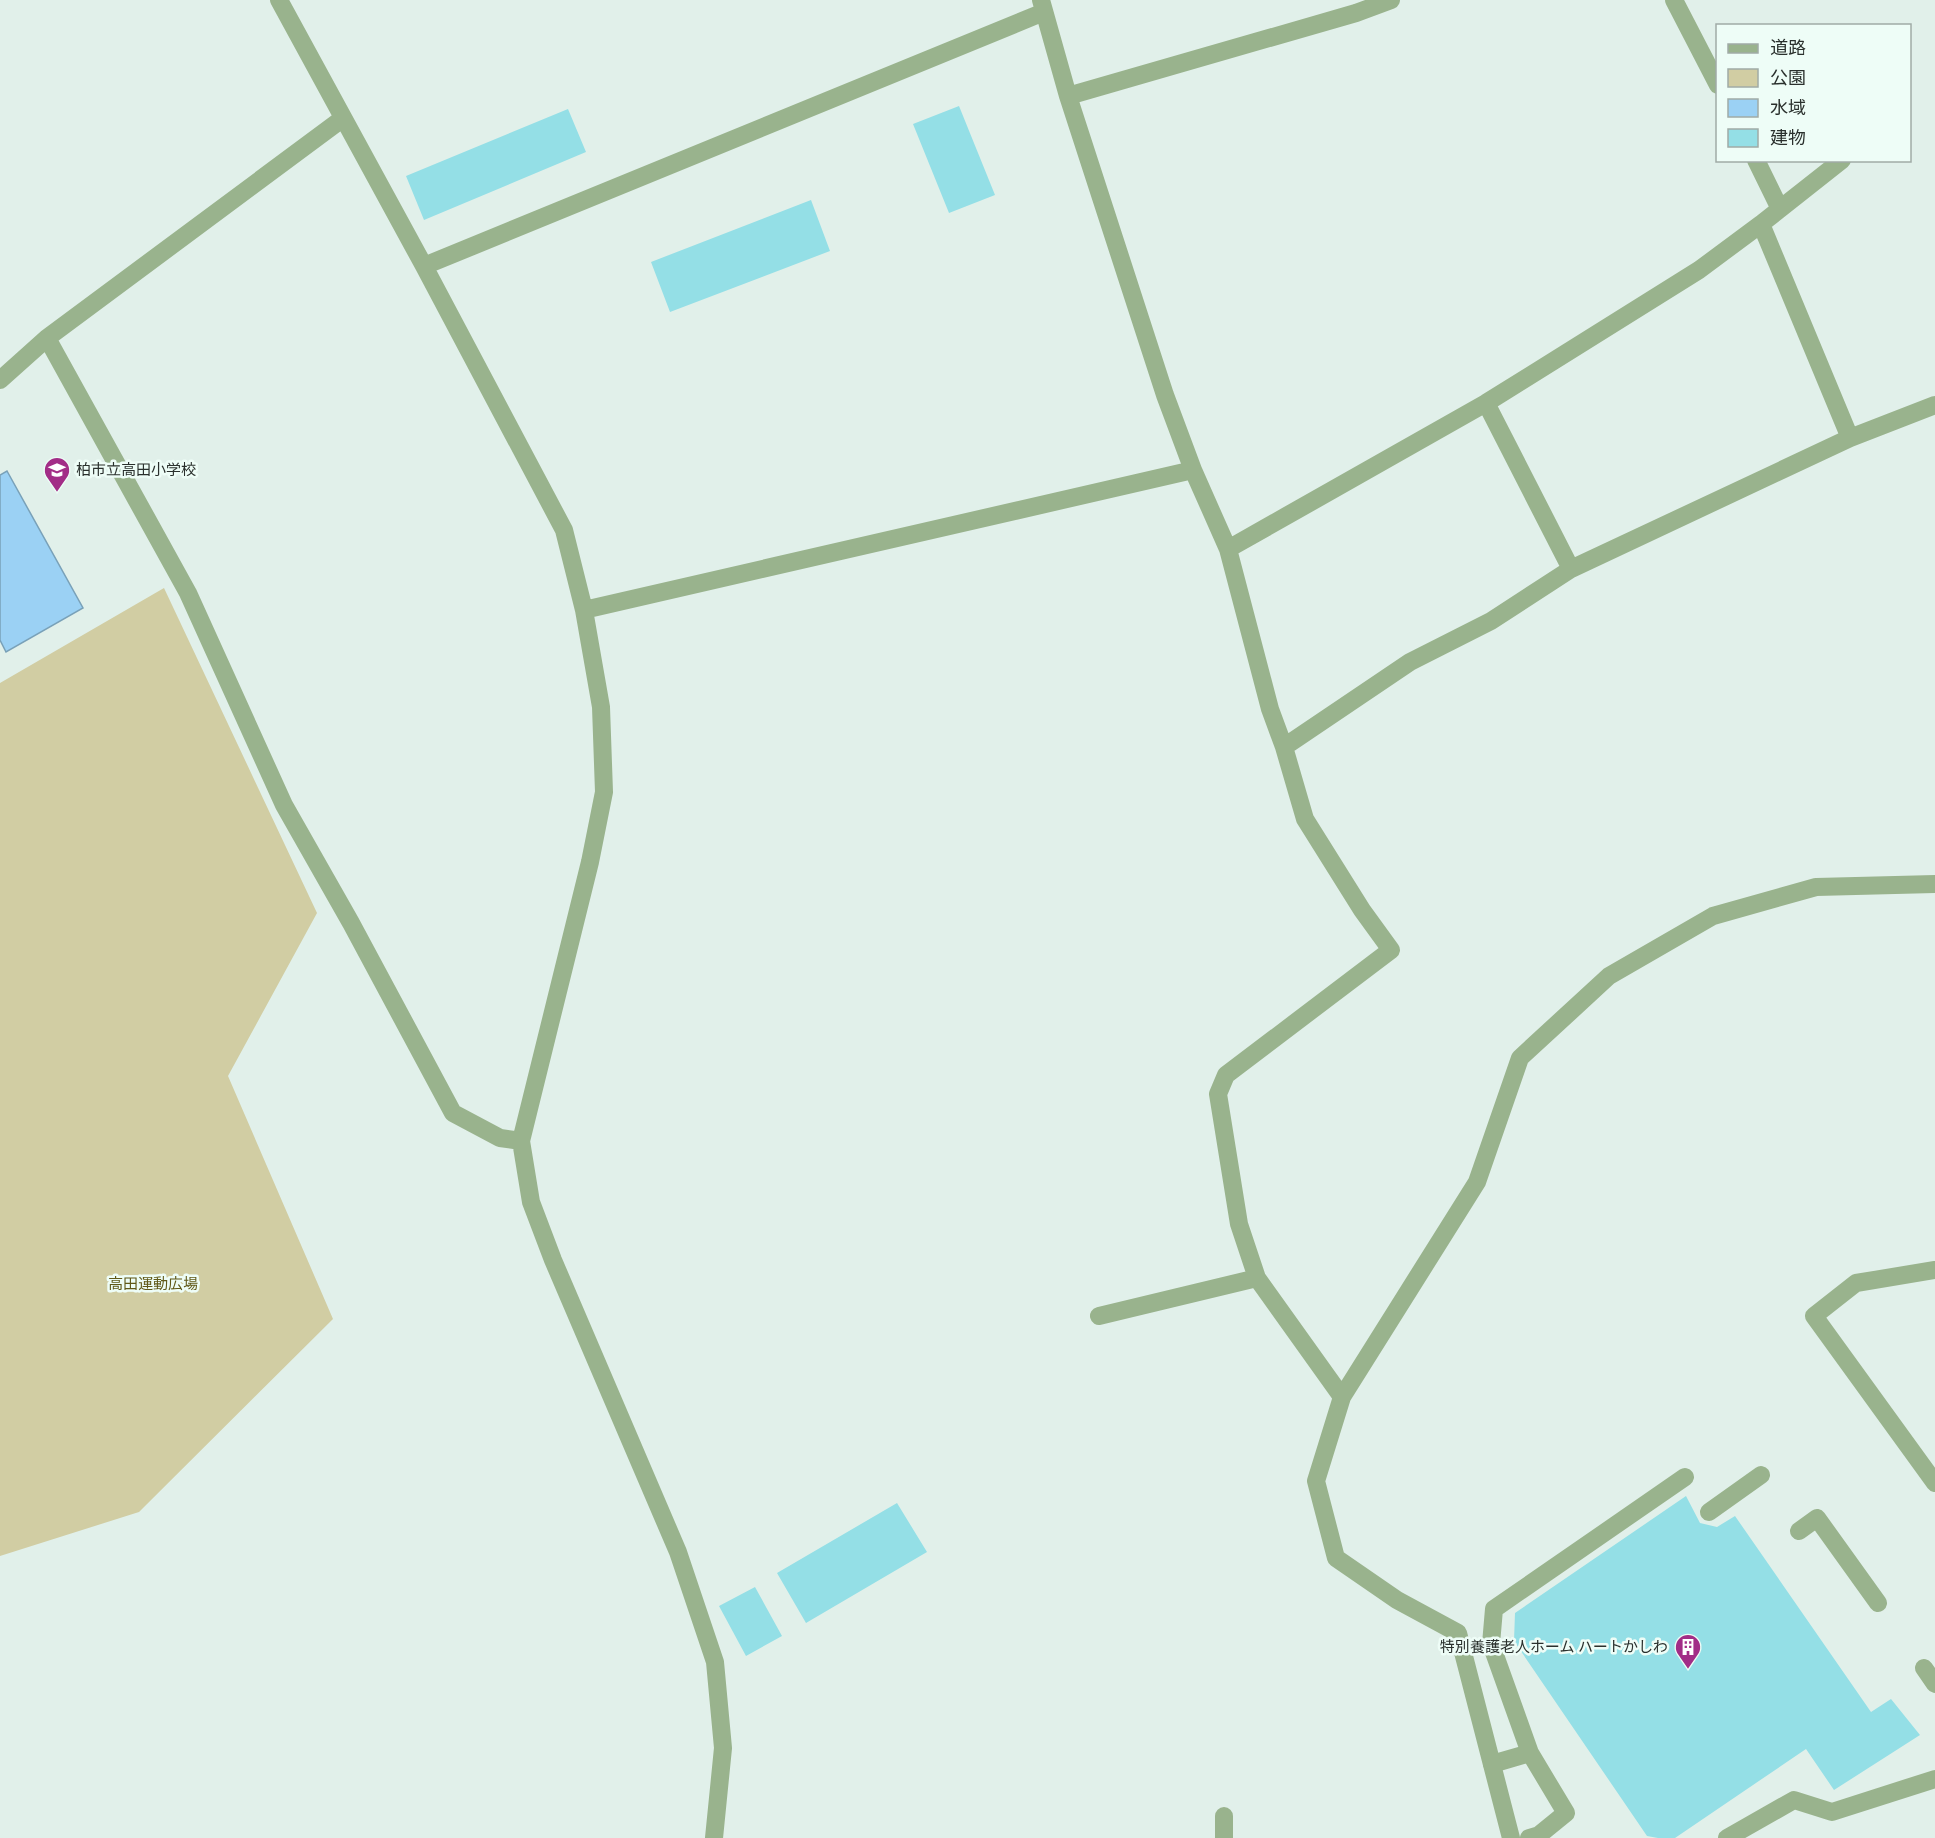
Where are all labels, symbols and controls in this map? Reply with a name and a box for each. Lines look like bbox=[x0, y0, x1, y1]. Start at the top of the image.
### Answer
legend bbox=[1716, 24, 1911, 162]
text: 道路 bbox=[1770, 37, 1806, 57]
text: 公園 bbox=[1770, 67, 1806, 87]
text: 水域 bbox=[1770, 97, 1806, 117]
text: 建物 bbox=[1770, 127, 1806, 147]
school or university icon: 柏市立高田小学校 bbox=[42, 455, 72, 493]
place label: 柏市立高田小学校 bbox=[76, 461, 196, 478]
park label: 高田運動広場 bbox=[108, 1275, 198, 1292]
building icon: 特別養護老人ホーム ハートかしわ bbox=[1673, 1632, 1703, 1670]
place label: 特別養護老人ホーム ハートかしわ bbox=[1440, 1638, 1668, 1655]

